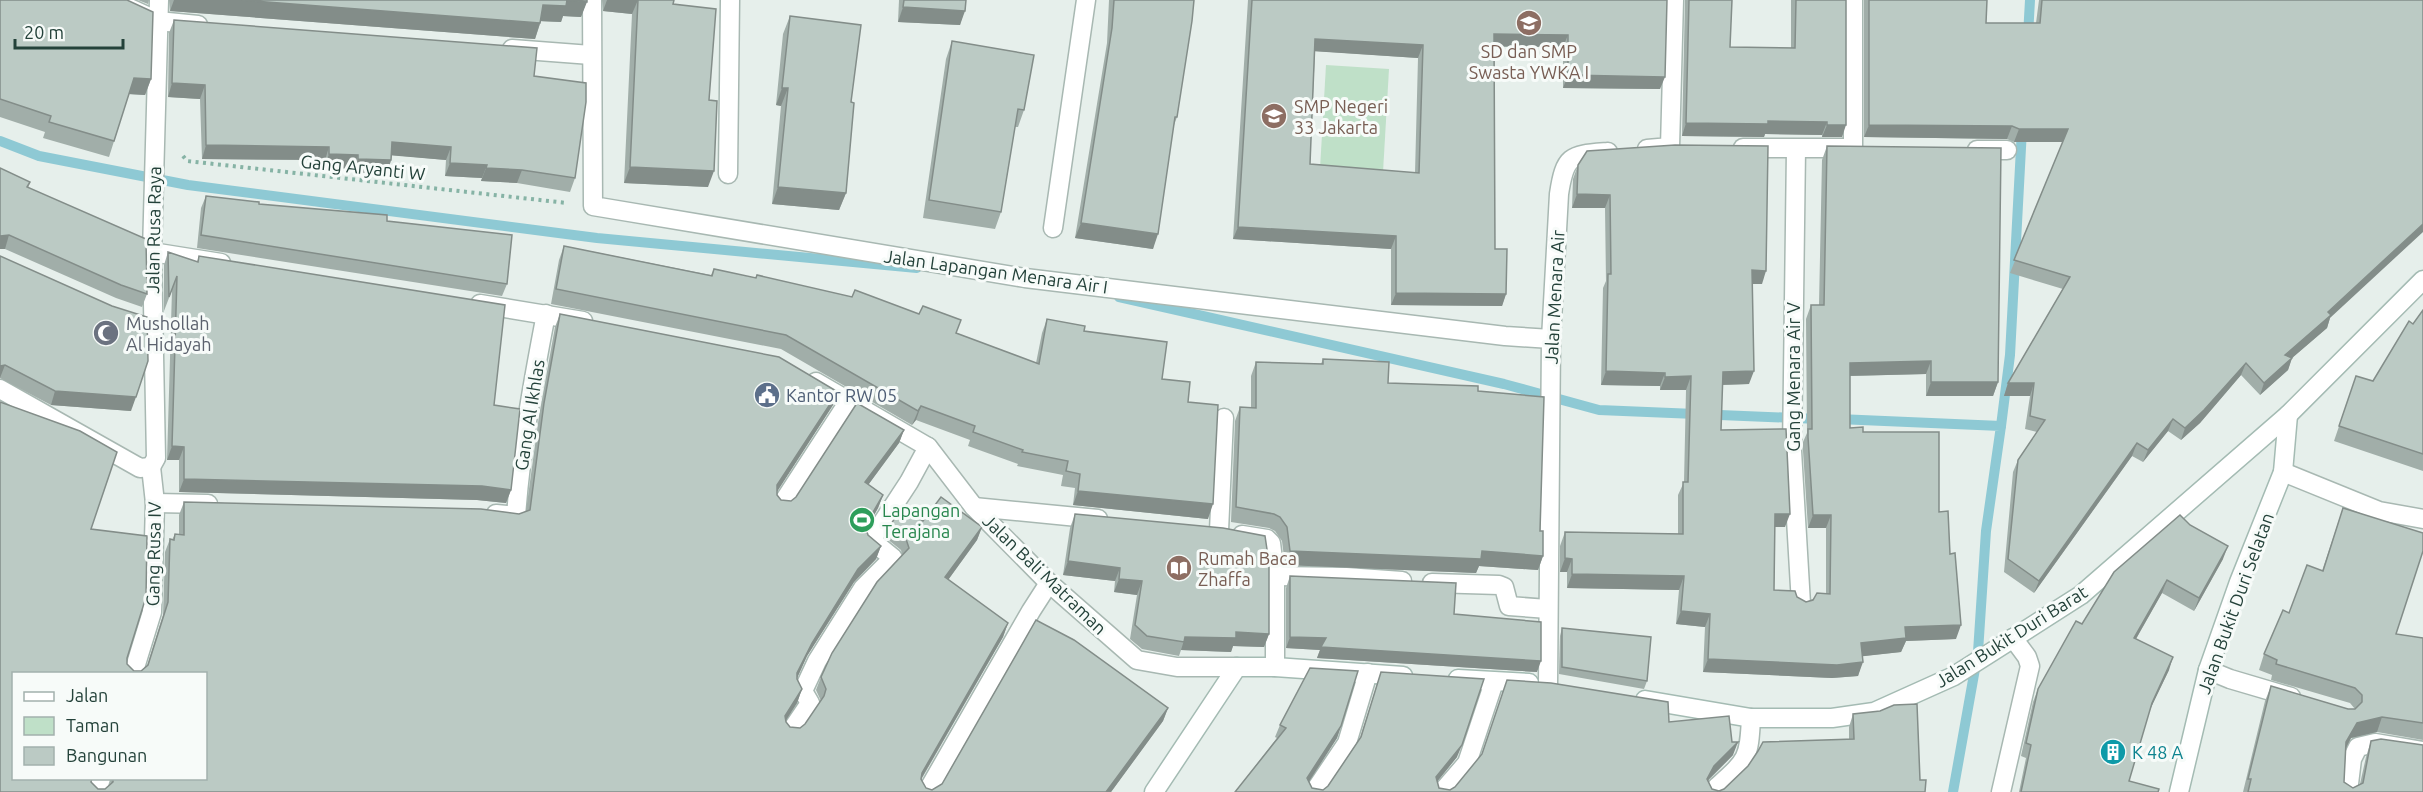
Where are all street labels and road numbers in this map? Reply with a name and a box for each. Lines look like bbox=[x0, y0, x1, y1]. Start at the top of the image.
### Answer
street label: Gang Aryanti W bbox=[300, 151, 427, 184]
street label: Jalan Rusa Raya bbox=[142, 166, 164, 294]
street label: Jalan Menara Air bbox=[1540, 229, 1568, 365]
street label: Jalan Lapangan Menara Air I bbox=[883, 245, 1109, 297]
street label: Gang Menara Air V bbox=[1783, 302, 1803, 452]
street label: Gang Al Ikhlas bbox=[510, 358, 548, 472]
street label: Gang Rusa IV bbox=[142, 501, 164, 606]
street label: Jalan Bali Matraman bbox=[979, 510, 1111, 638]
street label: Jalan Bukit Duri Selatan bbox=[2193, 510, 2277, 696]
street label: Jalan Bukit Duri Barat bbox=[1931, 581, 2091, 691]

